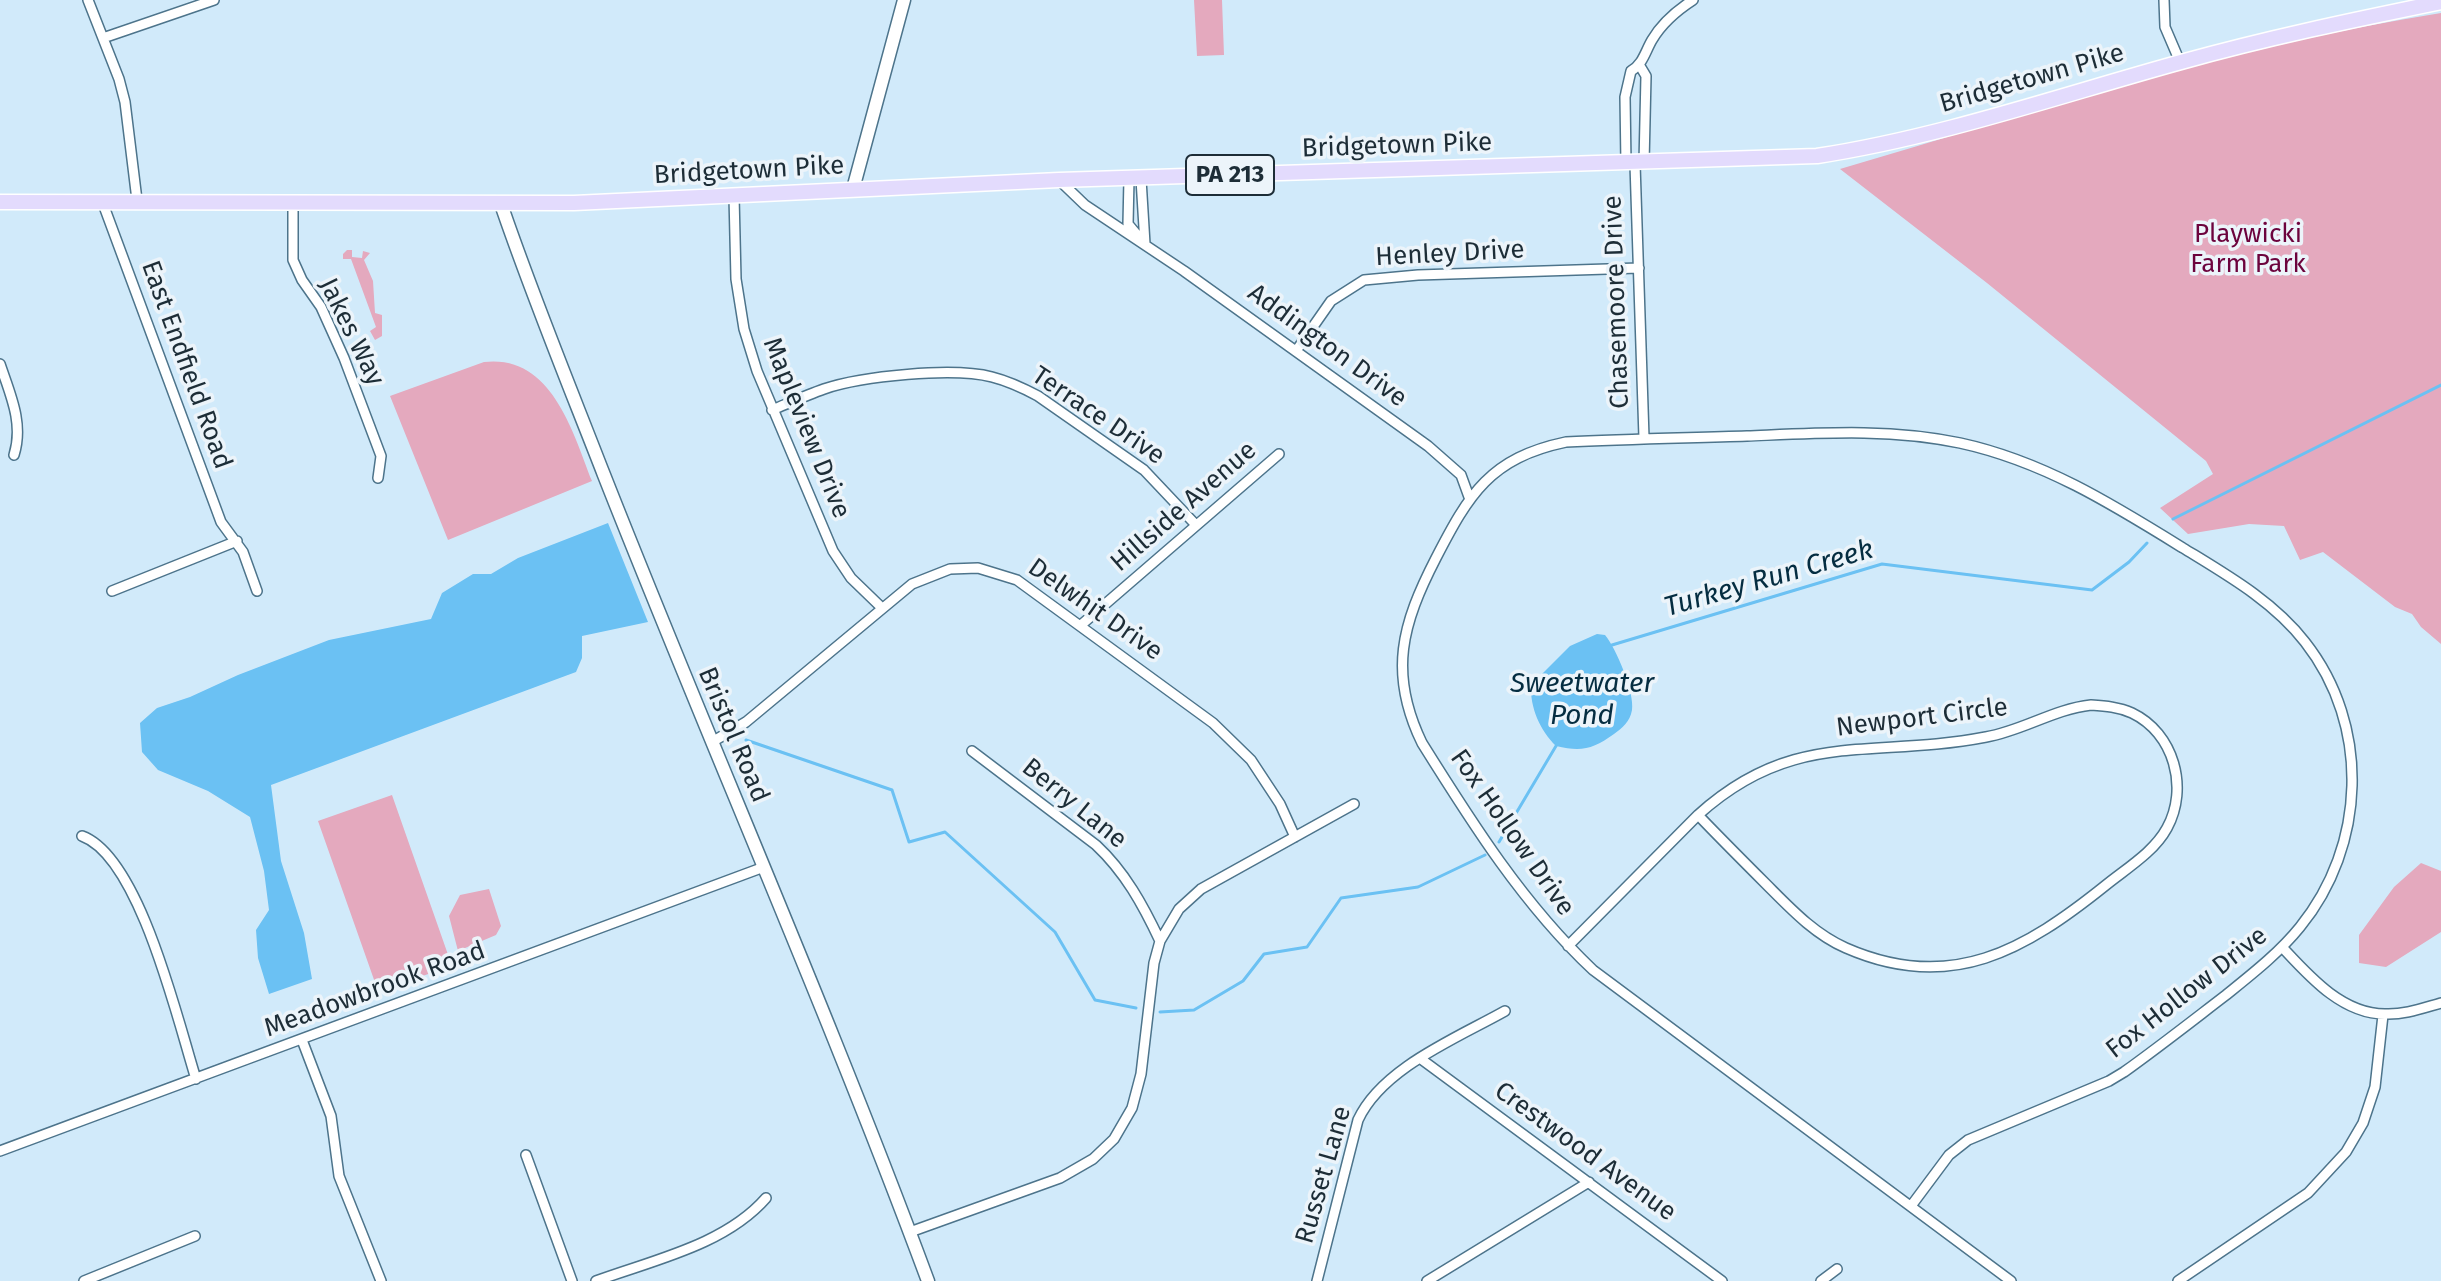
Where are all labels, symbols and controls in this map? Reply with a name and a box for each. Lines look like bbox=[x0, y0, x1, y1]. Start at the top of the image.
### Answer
street label: Bridgetown Pike bbox=[1936, 38, 2128, 120]
street label: Bridgetown Pike bbox=[1301, 127, 1493, 165]
street label: Bridgetown Pike bbox=[653, 150, 845, 192]
road number: PA 213 bbox=[1186, 155, 1274, 195]
street label: Chasemoore Drive bbox=[1598, 195, 1636, 409]
park label: Playwicki Farm Park bbox=[2190, 219, 2306, 280]
street label: Henley Drive bbox=[1375, 235, 1525, 273]
street label: East Endfield Road bbox=[134, 257, 238, 473]
street label: Jakes Way bbox=[312, 273, 390, 391]
street label: Addington Drive bbox=[1241, 278, 1413, 414]
street label: Mapleview Drive bbox=[756, 333, 856, 523]
street label: Terrace Drive bbox=[1026, 360, 1170, 472]
street label: Hillside Avenue bbox=[1105, 435, 1263, 579]
water label: Turkey Run Creek bbox=[1661, 533, 1877, 625]
street label: Delwhit Drive bbox=[1022, 552, 1168, 668]
street label: Bristol Road bbox=[691, 663, 775, 807]
water label: Sweetwater Pond bbox=[1510, 667, 1654, 733]
street label: Newport Circle bbox=[1834, 692, 2010, 744]
street label: Fox Hollow Drive bbox=[1443, 744, 1581, 922]
street label: Berry Lane bbox=[1015, 752, 1133, 856]
street label: Fox Hollow Drive bbox=[2100, 920, 2274, 1066]
street label: Meadowbrook Road bbox=[260, 936, 490, 1044]
street label: Crestwood Avenue bbox=[1488, 1076, 1682, 1228]
street label: Russet Lane bbox=[1289, 1103, 1359, 1247]

